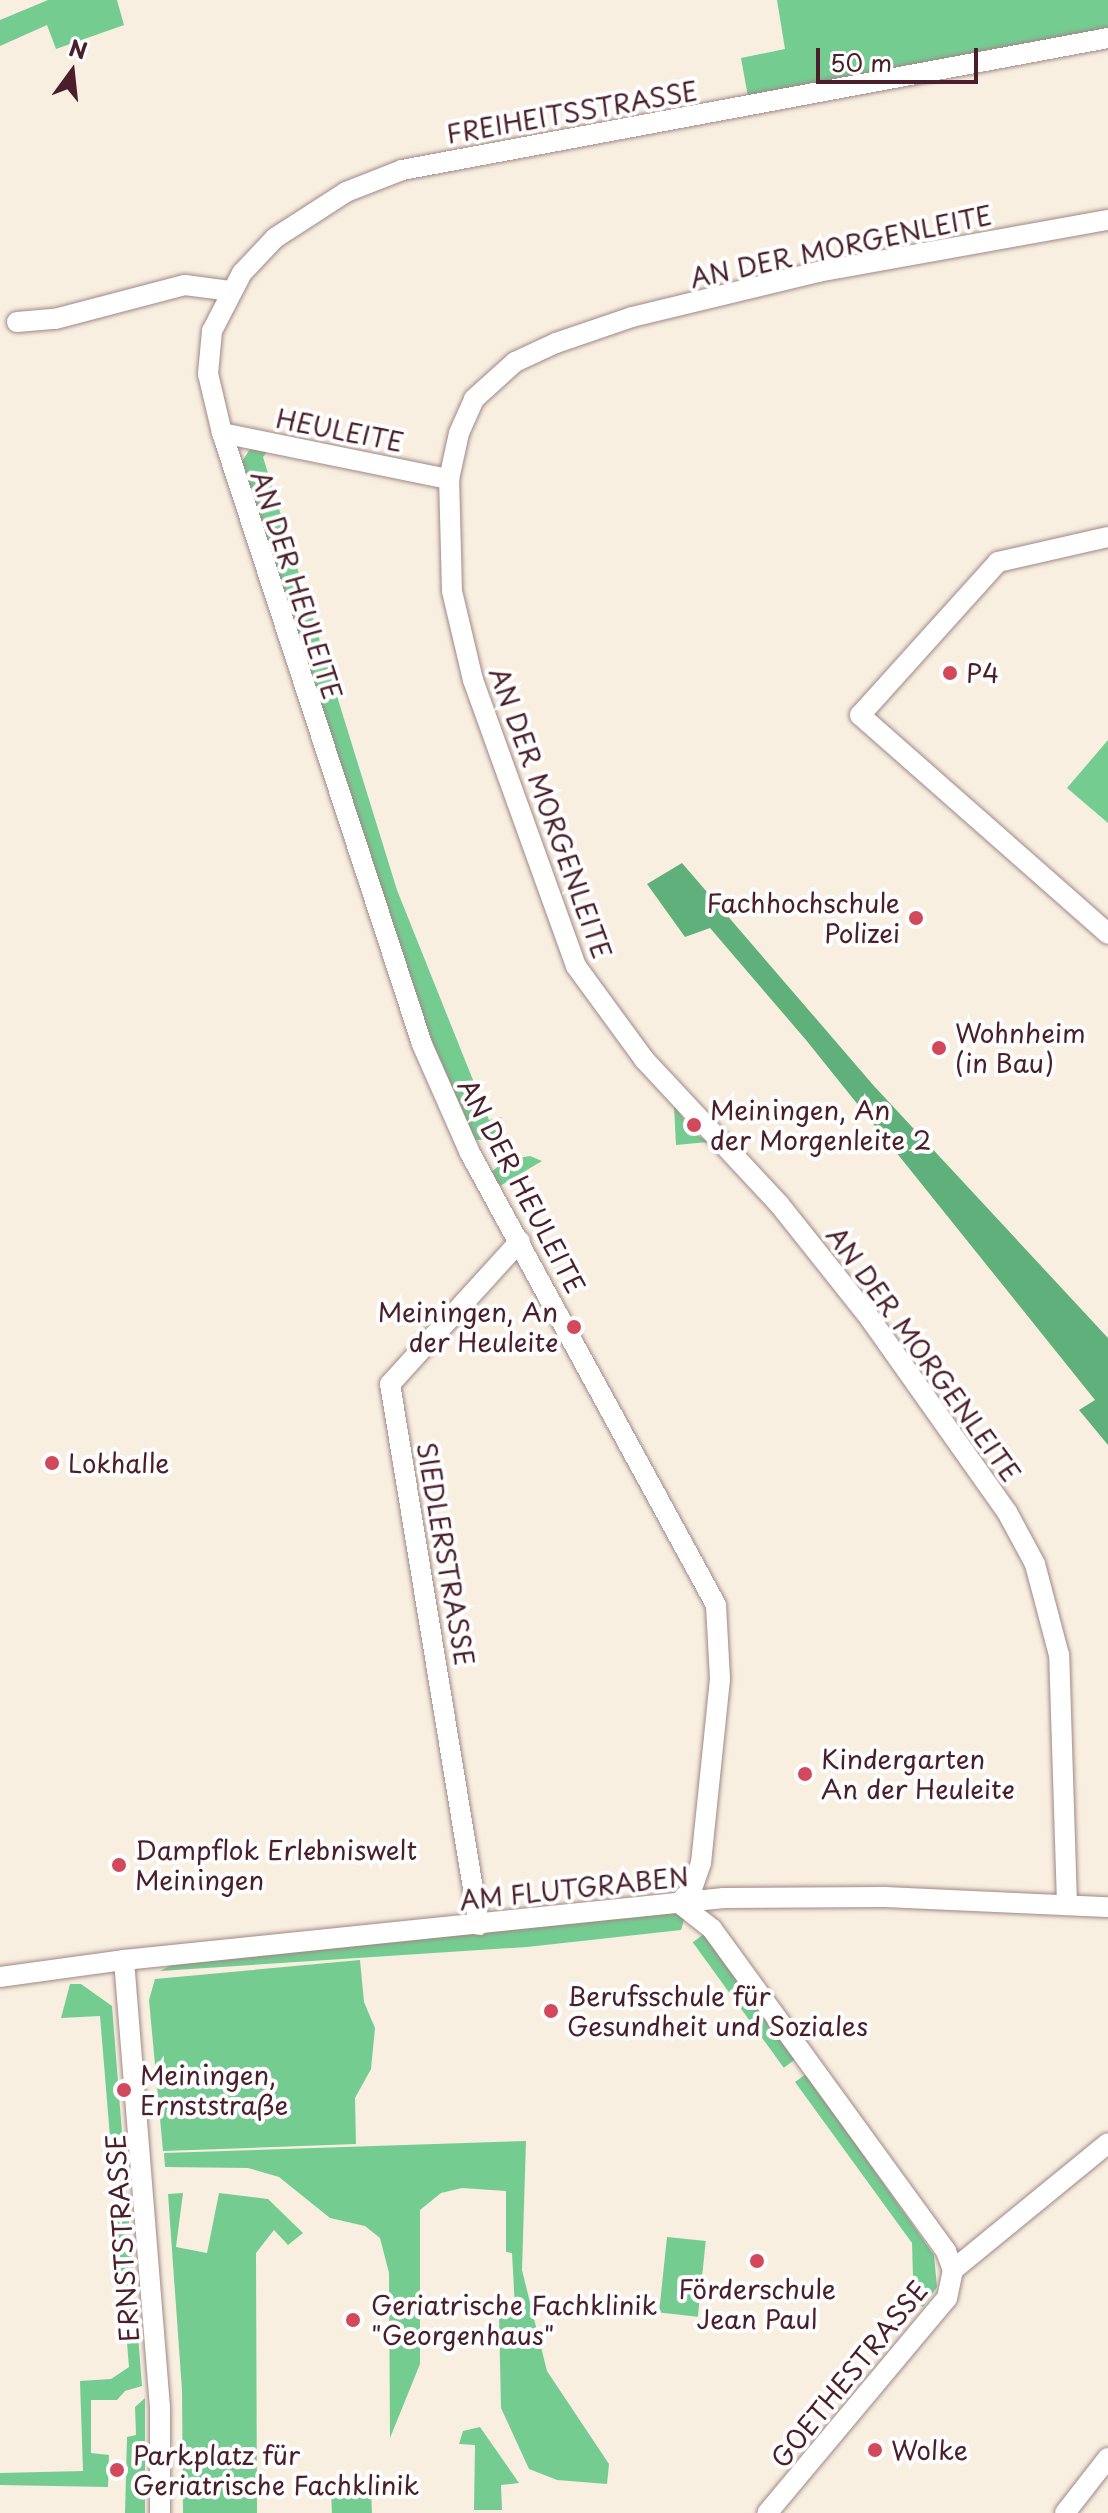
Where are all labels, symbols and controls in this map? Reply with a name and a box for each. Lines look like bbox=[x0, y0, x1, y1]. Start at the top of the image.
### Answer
text: N bbox=[66, 30, 91, 67]
north arrow bbox=[32, 32, 112, 112]
scale bar bbox=[820, 32, 982, 82]
text: 50 m bbox=[830, 44, 892, 80]
street label: FREIHEITSSTRASSE bbox=[444, 75, 700, 149]
street label: AN DER MORGENLEITE bbox=[687, 199, 995, 293]
street label: HEULEITE bbox=[273, 402, 407, 458]
street label: AN DER HEULEITE bbox=[245, 465, 349, 705]
place label: P4 bbox=[966, 657, 999, 689]
street label: AN DER MORGENLEITE bbox=[483, 662, 619, 964]
marker: P4 bbox=[941, 664, 959, 682]
place label: Fachhochschule Polizei bbox=[706, 887, 900, 948]
marker: Fachhochschule Polizei bbox=[907, 909, 925, 927]
place label: Wohnheim (in Bau) bbox=[955, 1017, 1086, 1078]
marker: Wohnheim (in Bau) bbox=[930, 1039, 948, 1057]
street label: AN DER HEULEITE bbox=[451, 1072, 593, 1300]
place label: Meiningen, An der Morgenleite 2 bbox=[710, 1094, 932, 1156]
marker: Meiningen, An der Morgenleite 2 bbox=[685, 1116, 703, 1134]
street label: AN DER MORGENLEITE bbox=[821, 1220, 1027, 1488]
place label: Meiningen, An der Heuleite bbox=[378, 1296, 558, 1358]
marker: Meiningen, An der Heuleite bbox=[565, 1318, 583, 1336]
street label: SIEDLERSTRASSE bbox=[411, 1440, 481, 1668]
place label: Lokhalle bbox=[68, 1447, 169, 1479]
marker: Lokhalle bbox=[43, 1454, 61, 1472]
place label: Kindergarten An der Heuleite bbox=[821, 1743, 1015, 1804]
marker: Kindergarten An der Heuleite bbox=[796, 1765, 814, 1783]
place label: Dampflok Erlebniswelt Meiningen bbox=[135, 1834, 418, 1896]
marker: Dampflok Erlebniswelt Meiningen bbox=[110, 1856, 128, 1874]
street label: AM FLUTGRABEN bbox=[459, 1861, 689, 1915]
place label: Berufsschule für Gesundheit und Soziales bbox=[567, 1980, 870, 2042]
marker: Berufsschule für Gesundheit und Soziales bbox=[542, 2002, 560, 2020]
place label: Meiningen, Ernststraße bbox=[140, 2059, 288, 2120]
marker: Meiningen, Ernststraße bbox=[115, 2081, 133, 2099]
street label: ERNSTSTRASSE bbox=[99, 2133, 145, 2343]
marker: Förderschule Jean Paul bbox=[748, 2252, 766, 2270]
place label: Förderschule Jean Paul bbox=[678, 2273, 836, 2334]
street label: GOETHESTRASSE bbox=[764, 2275, 934, 2473]
place label: Geriatrische Fachklinik "Georgenhaus" bbox=[371, 2289, 659, 2350]
marker: Geriatrische Fachklinik "Georgenhaus" bbox=[342, 2309, 364, 2331]
place label: Wolke bbox=[891, 2434, 968, 2466]
place label: Parkplatz für Geriatrische Fachklinik bbox=[133, 2439, 421, 2500]
marker: Wolke bbox=[866, 2441, 884, 2459]
marker: Parkplatz für Geriatrische Fachklinik bbox=[108, 2461, 126, 2479]

